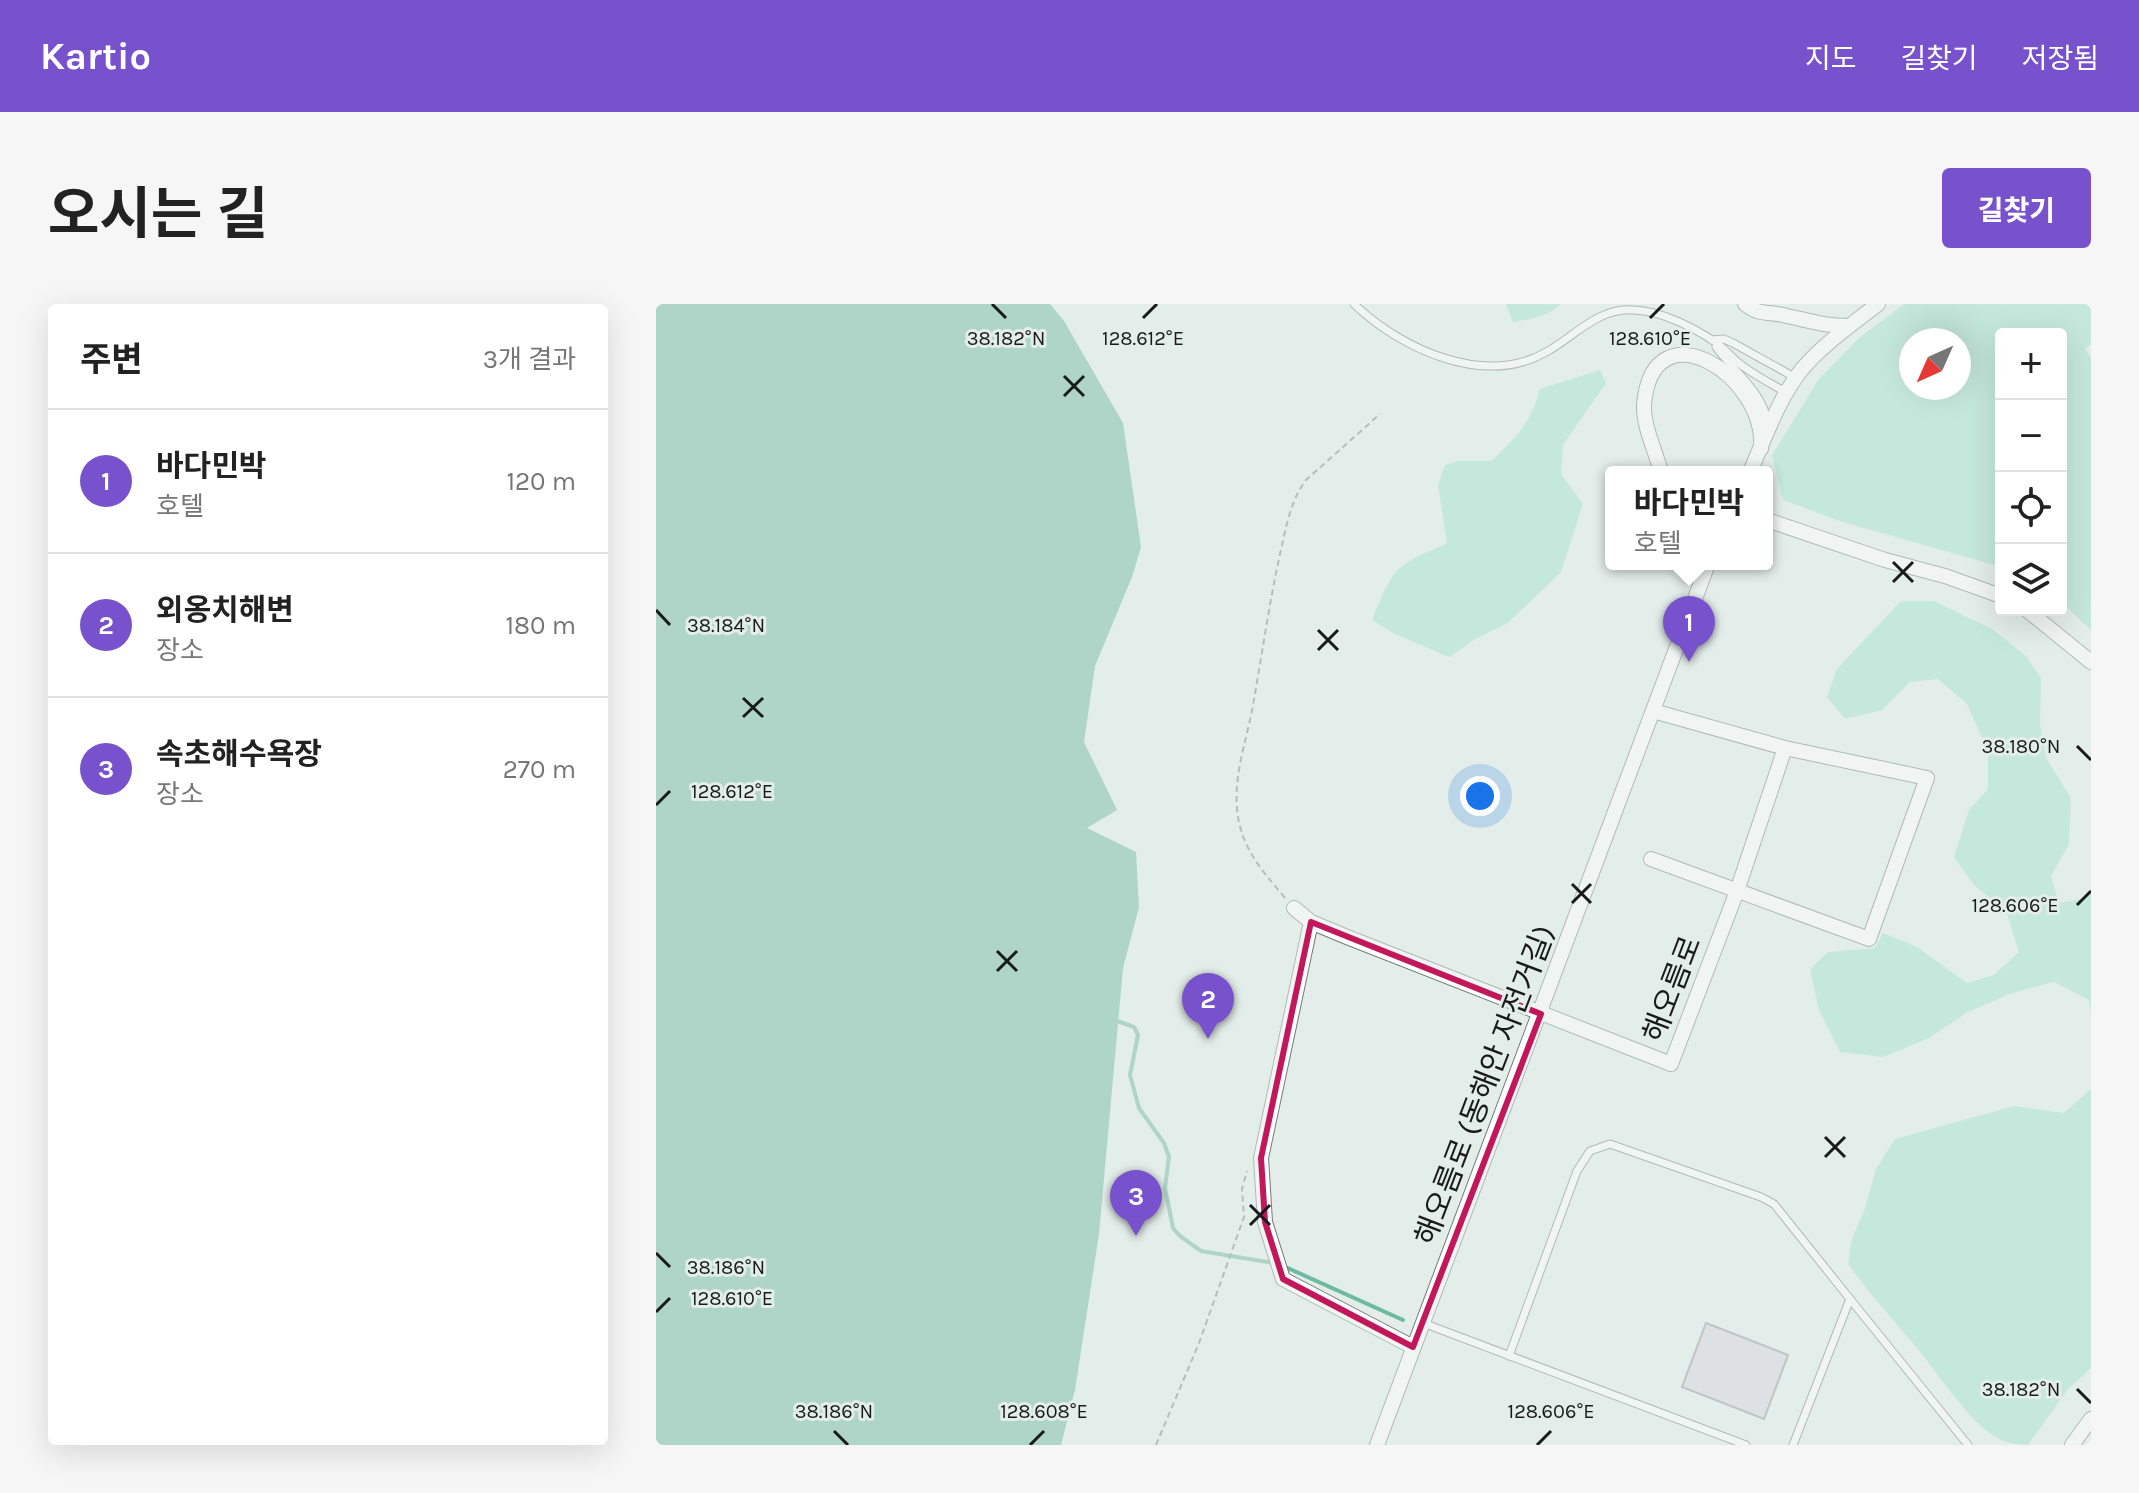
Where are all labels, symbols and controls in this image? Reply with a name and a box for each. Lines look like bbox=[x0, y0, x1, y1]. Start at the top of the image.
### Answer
text: Kartio bbox=[40, 34, 151, 79]
text: 지도 bbox=[1805, 42, 1856, 75]
text: 길찾기 bbox=[1900, 42, 1978, 75]
text: 저장됨 bbox=[2022, 42, 2099, 75]
button: 길찾기 bbox=[1942, 168, 2091, 248]
text: 오시는 길 bbox=[48, 182, 268, 247]
text: 38.182°N bbox=[967, 327, 1045, 350]
text: 128.612°E bbox=[1102, 327, 1184, 350]
text: 128.610°E bbox=[1609, 327, 1691, 350]
north arrow bbox=[1899, 328, 1971, 400]
map controls bbox=[1995, 328, 2067, 616]
button: + bbox=[1995, 328, 2067, 400]
text: 주변 bbox=[80, 340, 143, 380]
text: 3개 결과 bbox=[483, 344, 576, 375]
button: − bbox=[1995, 400, 2067, 472]
text: 바다민박 bbox=[156, 448, 266, 484]
text: 1 bbox=[101, 466, 111, 497]
text: 120 m bbox=[506, 466, 576, 497]
popup bbox=[1605, 466, 1773, 570]
button: locate bbox=[1995, 472, 2067, 544]
text: 바다민박 bbox=[1634, 485, 1744, 521]
text: 호텔 bbox=[156, 491, 204, 522]
text: 호텔 bbox=[1634, 528, 1682, 559]
button: layers bbox=[1995, 544, 2067, 616]
text: 외옹치해변 bbox=[156, 592, 294, 628]
pin: 1 bbox=[1663, 596, 1715, 662]
text: 2 bbox=[98, 610, 114, 641]
text: 180 m bbox=[506, 610, 576, 641]
text: 38.184°N bbox=[687, 614, 765, 637]
text: 장소 bbox=[156, 635, 204, 666]
text: 38.180°N bbox=[1982, 735, 2060, 758]
text: 속초해수욕장 bbox=[156, 736, 322, 772]
text: 3 bbox=[98, 754, 114, 785]
text: 270 m bbox=[503, 754, 576, 785]
your location bbox=[1460, 776, 1500, 816]
text: 장소 bbox=[156, 779, 204, 810]
text: 128.612°E bbox=[691, 780, 773, 803]
text: 128.606°E bbox=[1972, 894, 2058, 917]
street label: 해오름로 (동해안 자전거길) bbox=[1407, 920, 1563, 1250]
street label: 해오름로 bbox=[1635, 931, 1709, 1047]
pin: 2 bbox=[1182, 973, 1234, 1039]
pin: 3 bbox=[1110, 1170, 1162, 1236]
text: 38.186°N bbox=[687, 1256, 765, 1279]
text: 128.610°E bbox=[691, 1287, 773, 1310]
text: 38.182°N bbox=[1982, 1378, 2060, 1401]
text: 38.186°N bbox=[795, 1400, 873, 1423]
text: 128.608°E bbox=[1000, 1400, 1088, 1423]
text: 128.606°E bbox=[1508, 1400, 1594, 1423]

